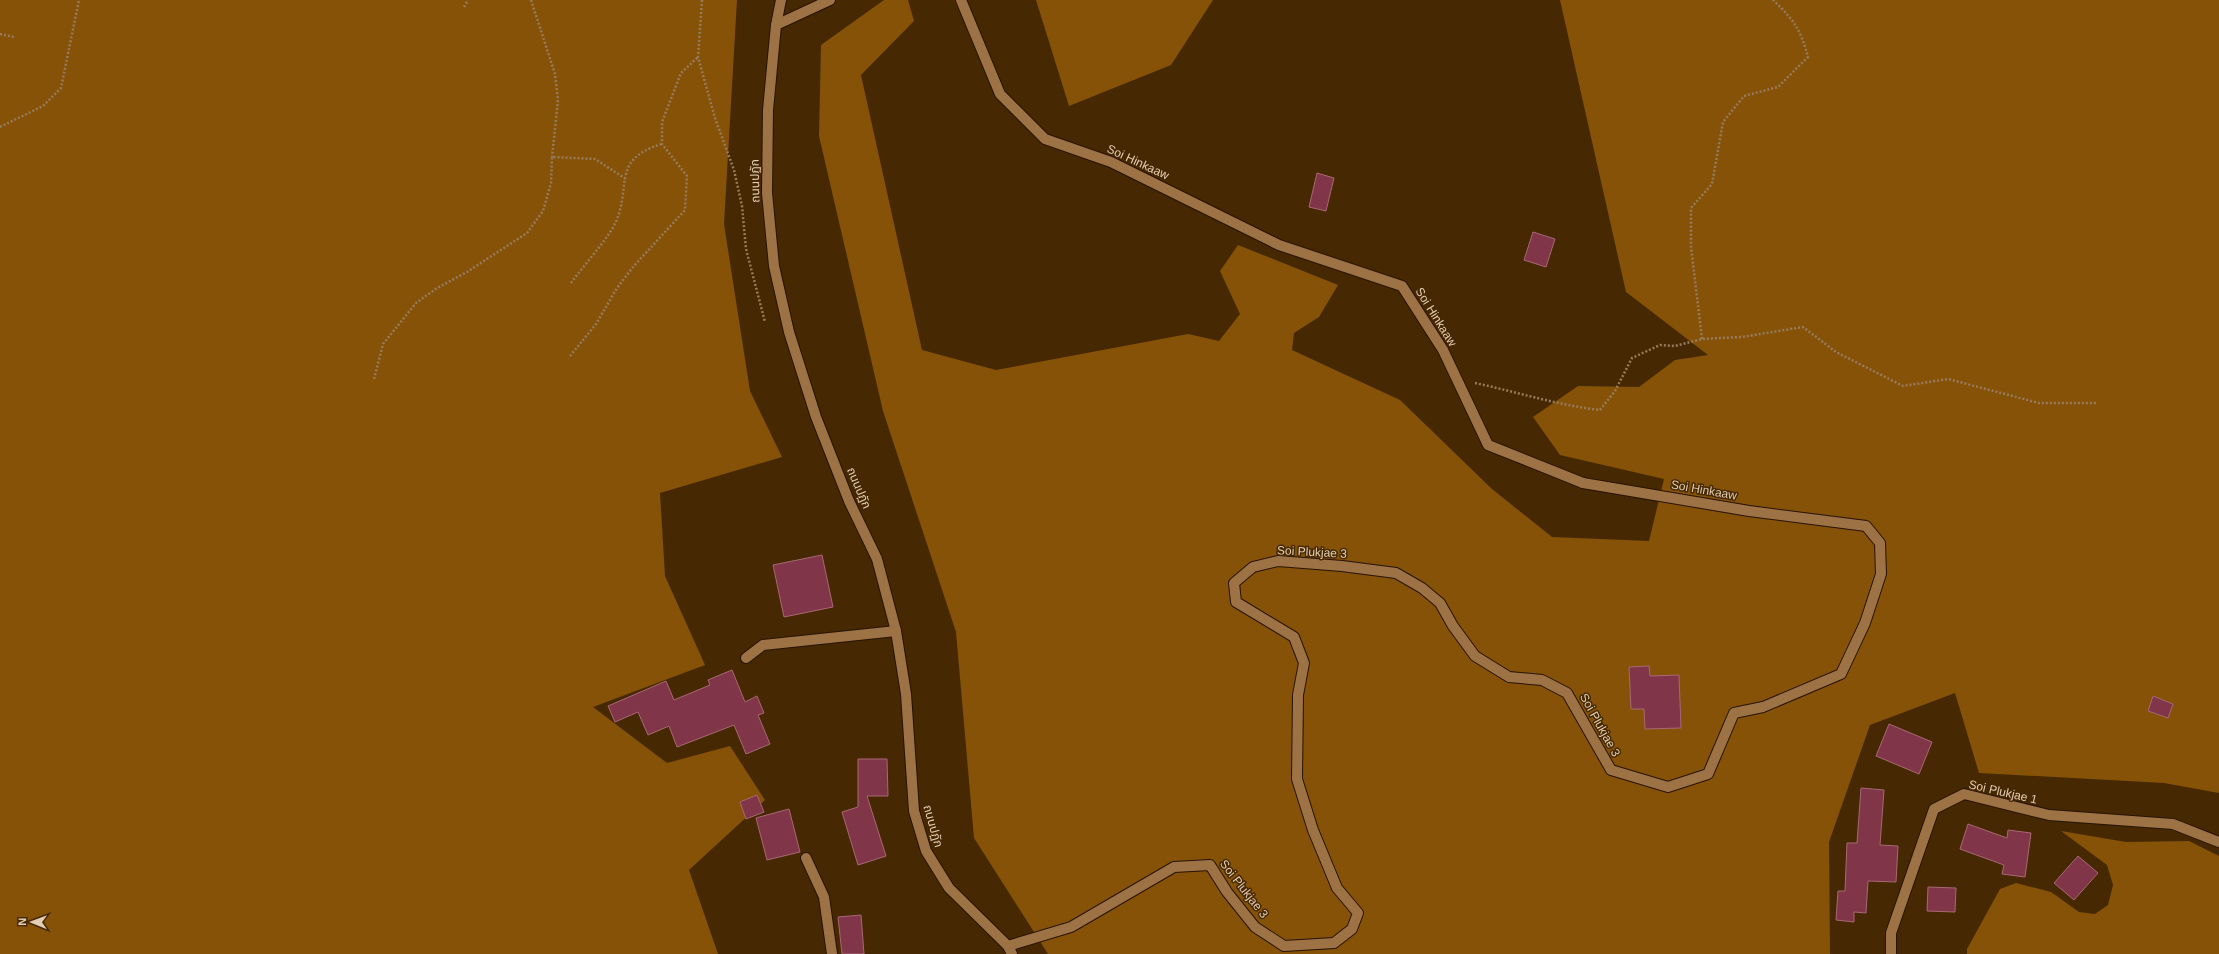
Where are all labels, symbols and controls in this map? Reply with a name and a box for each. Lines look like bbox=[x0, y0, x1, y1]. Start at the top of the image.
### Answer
street label: Soi Hinkaaw bbox=[1105, 142, 1171, 183]
street label: ถนนปฏัก bbox=[748, 159, 762, 203]
street label: Soi Hinkaaw bbox=[1412, 285, 1460, 349]
street label: ถนนปฏัก bbox=[844, 465, 874, 511]
street label: Soi Hinkaaw bbox=[1670, 477, 1738, 503]
street label: Soi Plukjae 3 bbox=[1277, 543, 1348, 561]
street label: Soi Plukjae 3 bbox=[1577, 691, 1623, 759]
street label: Soi Plukjae 1 bbox=[1967, 777, 2039, 807]
street label: ถนนปฏัก bbox=[920, 803, 946, 849]
street label: Soi Plukjae 3 bbox=[1217, 857, 1271, 921]
north arrow bbox=[12, 902, 52, 942]
text: N bbox=[16, 918, 28, 926]

